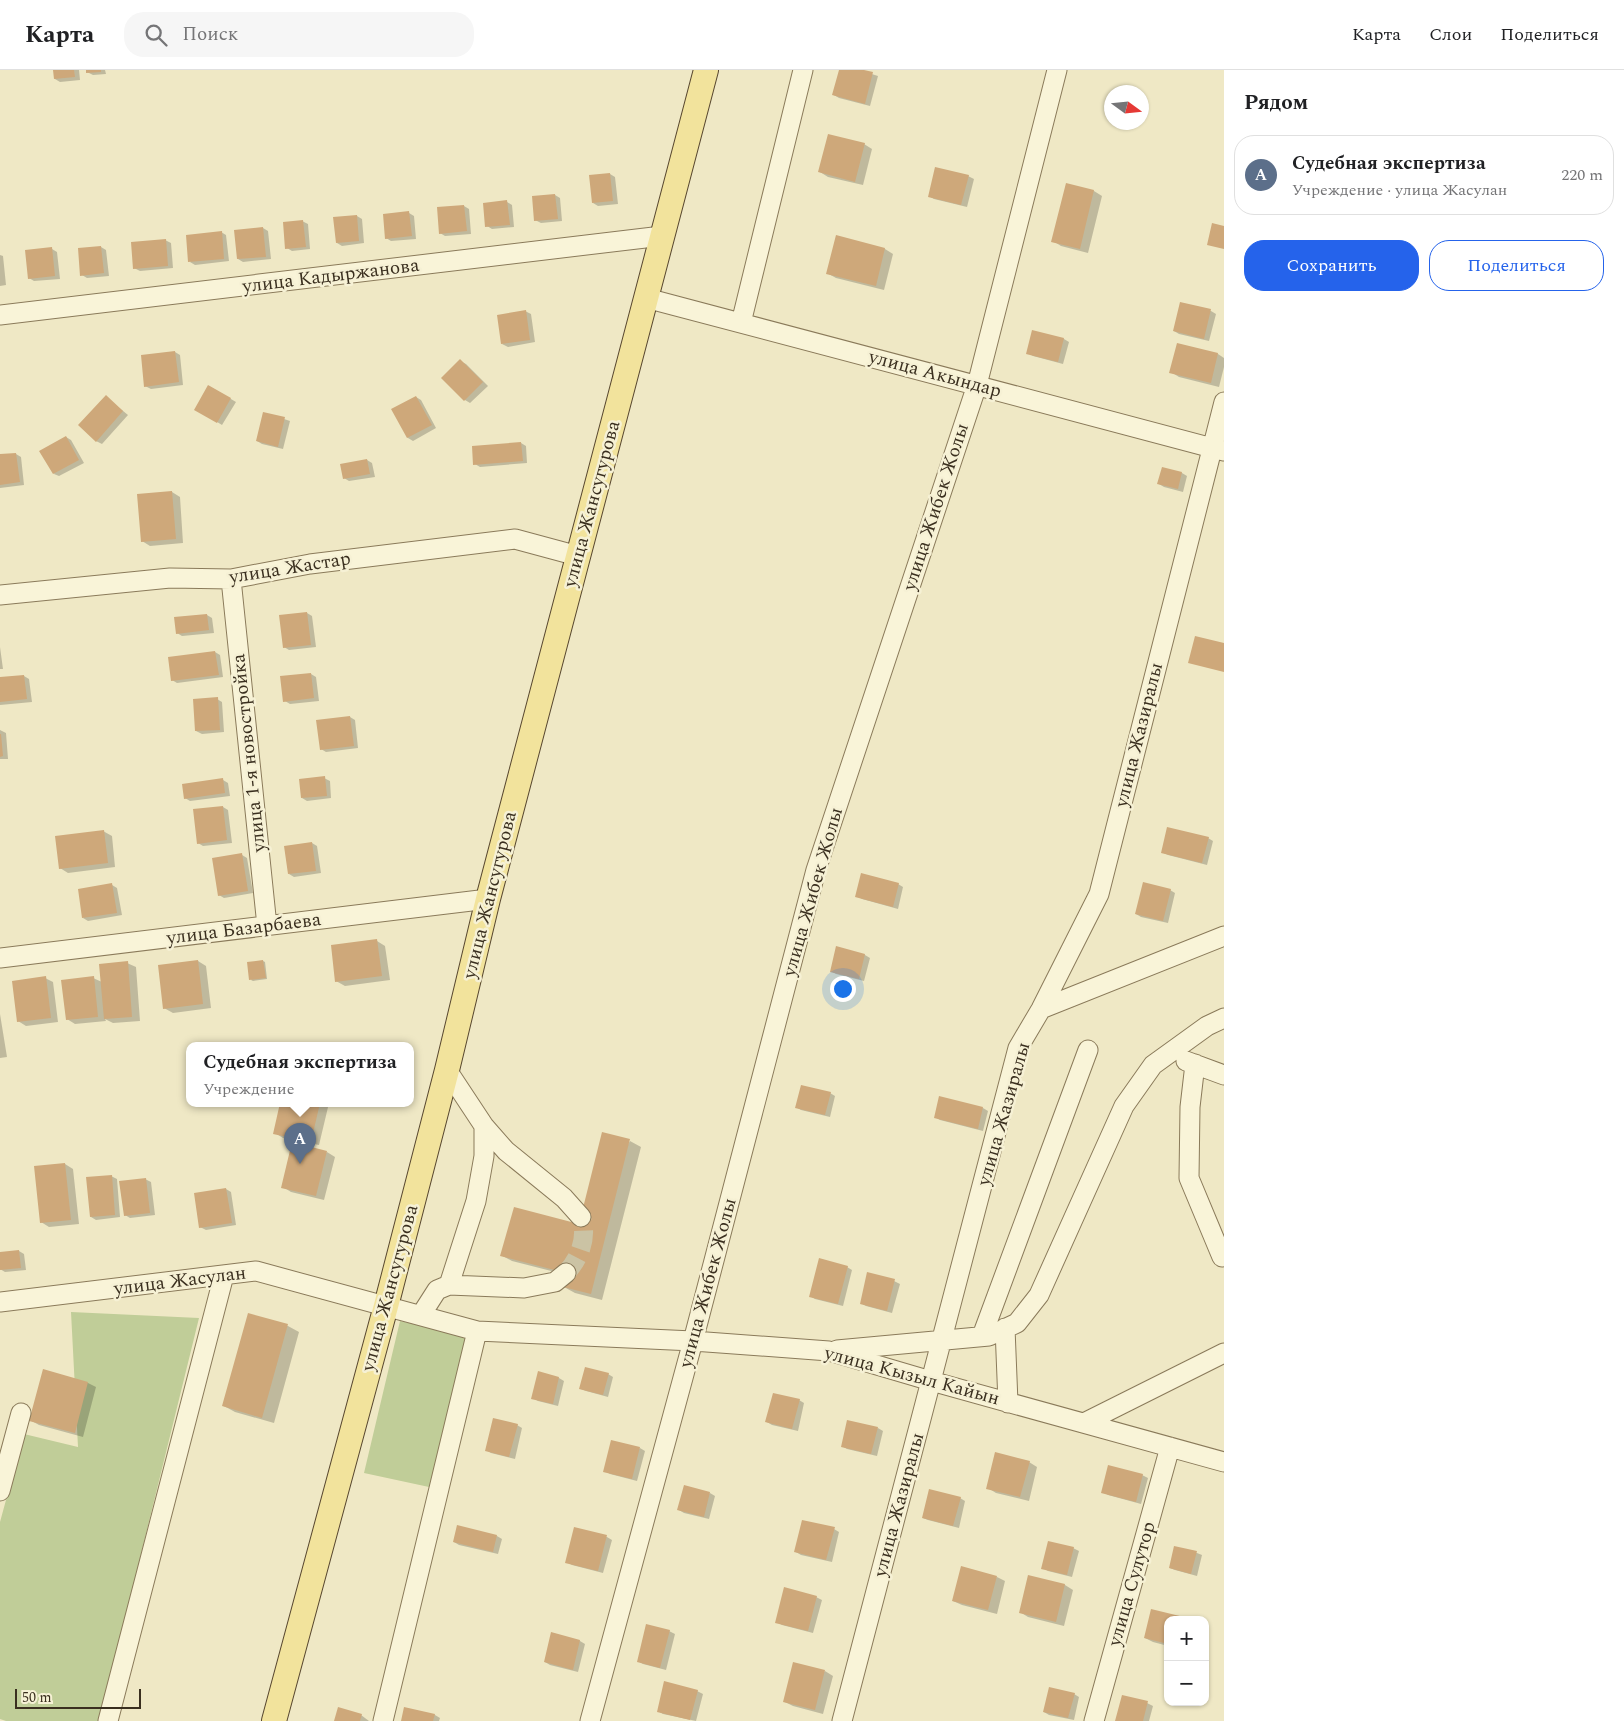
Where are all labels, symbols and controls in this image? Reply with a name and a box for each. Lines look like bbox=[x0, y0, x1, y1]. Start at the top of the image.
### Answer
search box bbox=[124, 12, 474, 57]
text: Карта bbox=[25, 17, 94, 53]
text: Поиск bbox=[182, 20, 238, 49]
icon: search bbox=[142, 21, 170, 49]
text: Карта bbox=[1352, 21, 1401, 48]
text: Слои bbox=[1429, 21, 1472, 48]
text: Поделиться bbox=[1500, 21, 1599, 48]
north arrow bbox=[1104, 85, 1149, 130]
text: Рядом bbox=[1244, 87, 1308, 119]
text: Судебная экспертиза bbox=[1292, 149, 1486, 178]
text: A bbox=[1255, 163, 1267, 187]
text: 220 m bbox=[1561, 163, 1603, 187]
text: Учреждение · улица Жасулан bbox=[1292, 178, 1507, 202]
button: Сохранить bbox=[1244, 240, 1419, 291]
button: Поделиться bbox=[1429, 240, 1604, 291]
street label: улица Кадыржанова bbox=[240, 251, 422, 301]
street label: улица Акындар bbox=[864, 342, 1005, 406]
street label: улица Жансугурова bbox=[556, 417, 628, 592]
street label: улица Жибек Жолы bbox=[895, 419, 977, 596]
street label: улица Жастар bbox=[226, 544, 353, 592]
street label: улица 1-я новостройка bbox=[224, 652, 274, 855]
street label: улица Жазиралы bbox=[1107, 660, 1171, 811]
street label: улица Жибек Жолы bbox=[775, 804, 851, 981]
street label: улица Жансугурова bbox=[455, 807, 525, 983]
street label: улица Базарбаева bbox=[164, 905, 324, 953]
your location bbox=[830, 976, 856, 1002]
street label: улица Жазиралы bbox=[969, 1039, 1038, 1190]
popup bbox=[186, 1042, 414, 1107]
text: Судебная экспертиза bbox=[203, 1048, 397, 1077]
text: Учреждение bbox=[203, 1077, 294, 1101]
pin: A bbox=[284, 1123, 316, 1164]
street label: улица Жибек Жолы bbox=[671, 1195, 745, 1372]
street label: улица Жансугурова bbox=[354, 1201, 426, 1376]
street label: улица Жасулан bbox=[111, 1259, 248, 1304]
street label: улица Кызыл Кайын bbox=[820, 1338, 1003, 1413]
street label: улица Жазиралы bbox=[866, 1430, 932, 1581]
street label: улица Сулутор bbox=[1100, 1518, 1164, 1651]
map controls bbox=[1164, 1616, 1209, 1706]
button: + bbox=[1164, 1616, 1209, 1661]
button: − bbox=[1164, 1661, 1209, 1706]
scale bar bbox=[15, 1686, 141, 1709]
text: 50 m bbox=[22, 1687, 52, 1708]

